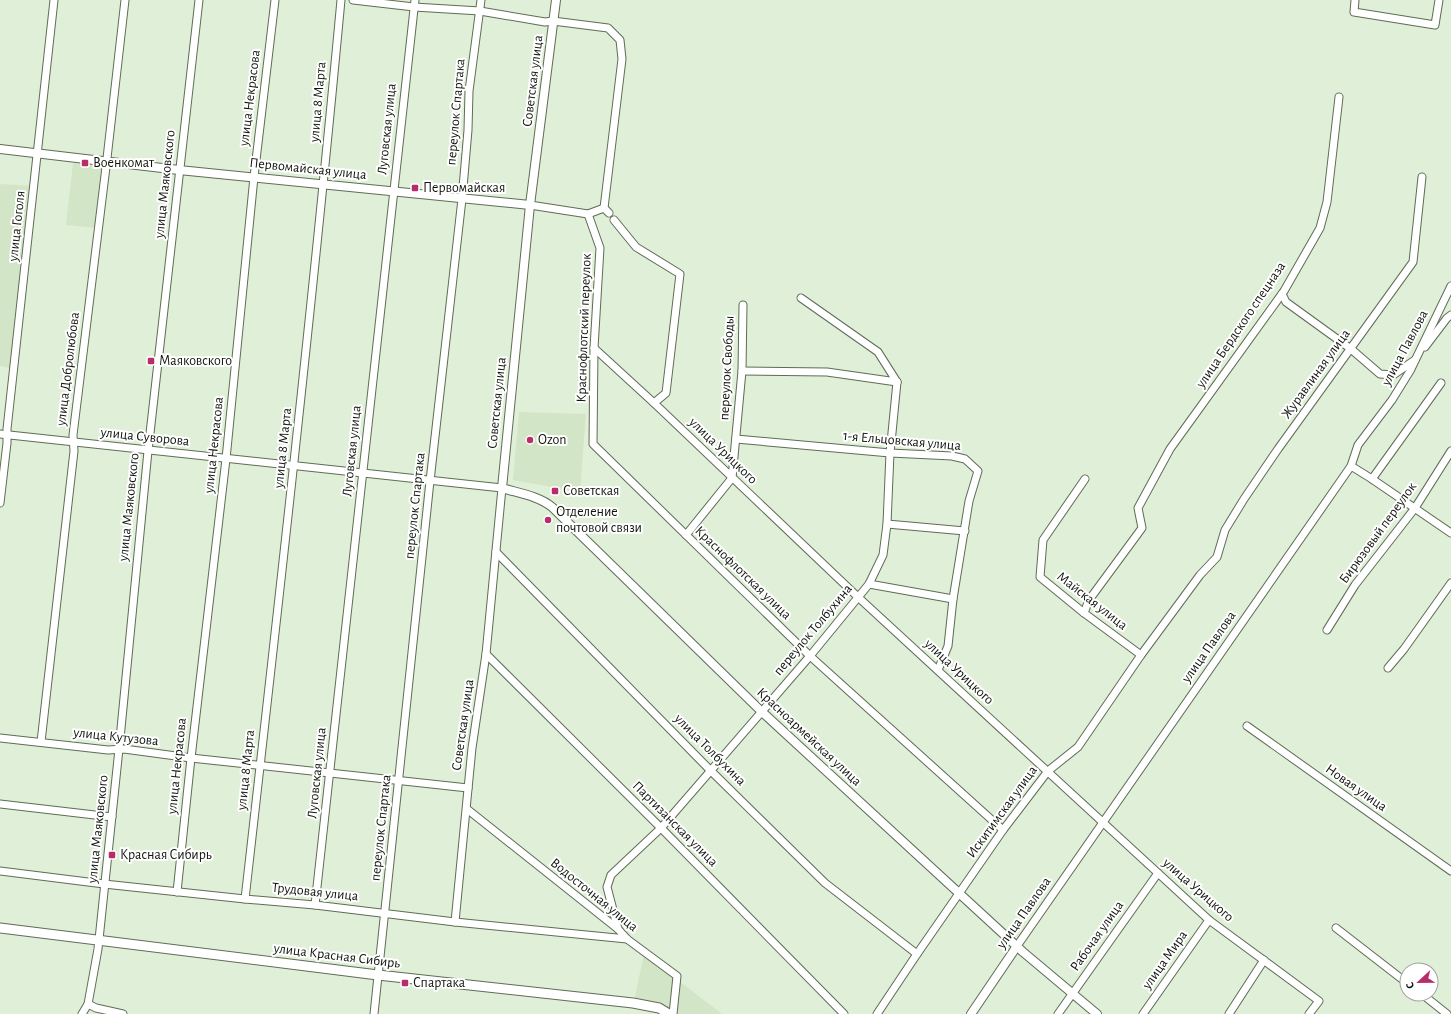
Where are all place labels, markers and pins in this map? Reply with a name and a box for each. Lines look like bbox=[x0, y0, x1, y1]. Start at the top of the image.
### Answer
place label: Военкомат bbox=[93, 156, 155, 170]
marker: Военкомат bbox=[80, 158, 90, 168]
place label: Первомайская bbox=[423, 181, 505, 195]
marker: Первомайская bbox=[410, 183, 420, 193]
place label: Маяковского bbox=[159, 354, 232, 368]
marker: Маяковского bbox=[146, 356, 156, 366]
place label: Ozon bbox=[538, 433, 566, 447]
marker: Ozon bbox=[525, 435, 535, 445]
place label: Советская bbox=[563, 484, 620, 498]
marker: Советская bbox=[550, 486, 560, 496]
place label: Отделение почтовой связи bbox=[556, 505, 642, 535]
marker: Отделение почтовой связи bbox=[543, 515, 553, 525]
place label: Красная Сибирь bbox=[120, 848, 212, 862]
marker: Красная Сибирь bbox=[107, 850, 117, 860]
place label: Спартака bbox=[413, 976, 466, 990]
marker: Спартака bbox=[400, 978, 410, 988]

